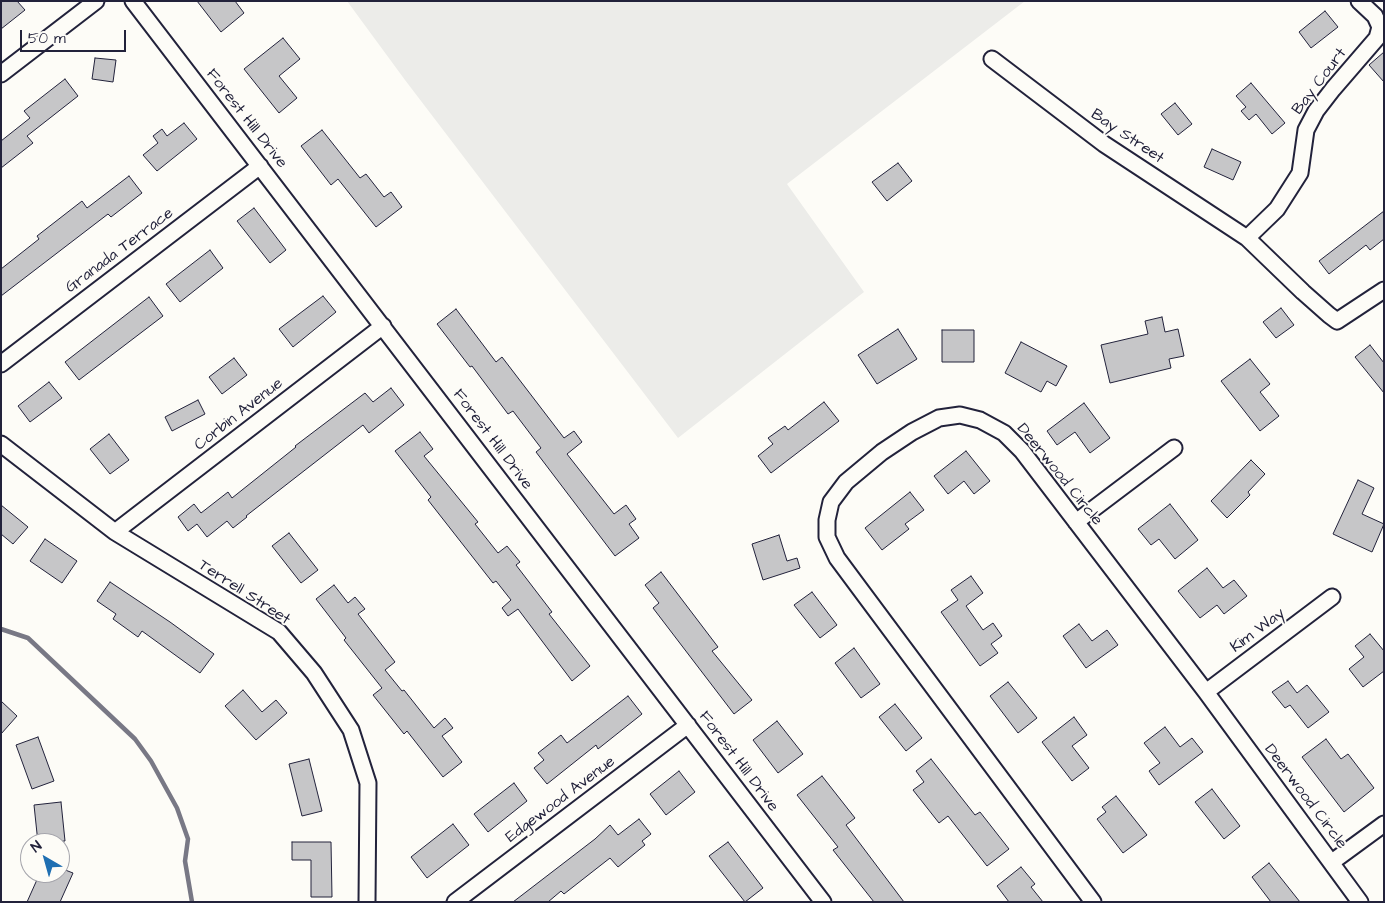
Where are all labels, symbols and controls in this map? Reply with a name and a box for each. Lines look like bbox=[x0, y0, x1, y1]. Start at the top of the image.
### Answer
scale bar bbox=[22, 20, 129, 52]
text: 50 m bbox=[28, 28, 66, 49]
street label: Bay Court bbox=[1289, 45, 1351, 119]
street label: Forest Hill Drive bbox=[201, 66, 291, 172]
street label: Bay Street bbox=[1087, 106, 1167, 168]
street label: Granada Terrace bbox=[62, 204, 178, 298]
street label: Corbin Avenue bbox=[191, 375, 287, 455]
street label: Forest Hill Drive bbox=[448, 386, 536, 494]
street label: Deerwood Circle bbox=[1012, 420, 1106, 530]
street label: Terrell Street bbox=[194, 556, 294, 630]
street label: Kim Way bbox=[1227, 604, 1289, 658]
street label: Forest Hill Drive bbox=[694, 708, 782, 816]
street label: Deerwood Circle bbox=[1259, 741, 1351, 853]
street label: Edgewood Avenue bbox=[502, 753, 620, 847]
north arrow bbox=[20, 833, 70, 883]
text: N bbox=[27, 836, 46, 858]

